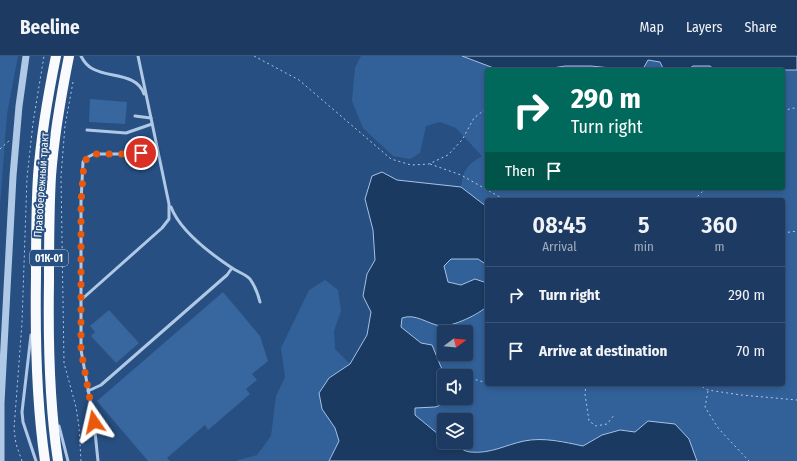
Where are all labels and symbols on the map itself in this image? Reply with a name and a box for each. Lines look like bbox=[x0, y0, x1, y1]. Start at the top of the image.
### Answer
street label: Правобережный тракт bbox=[31, 132, 52, 238]
pin bbox=[124, 136, 158, 170]
road number: 01К-01 bbox=[30, 250, 68, 266]
north arrow bbox=[437, 325, 473, 361]
position arrow bbox=[73, 401, 115, 443]

